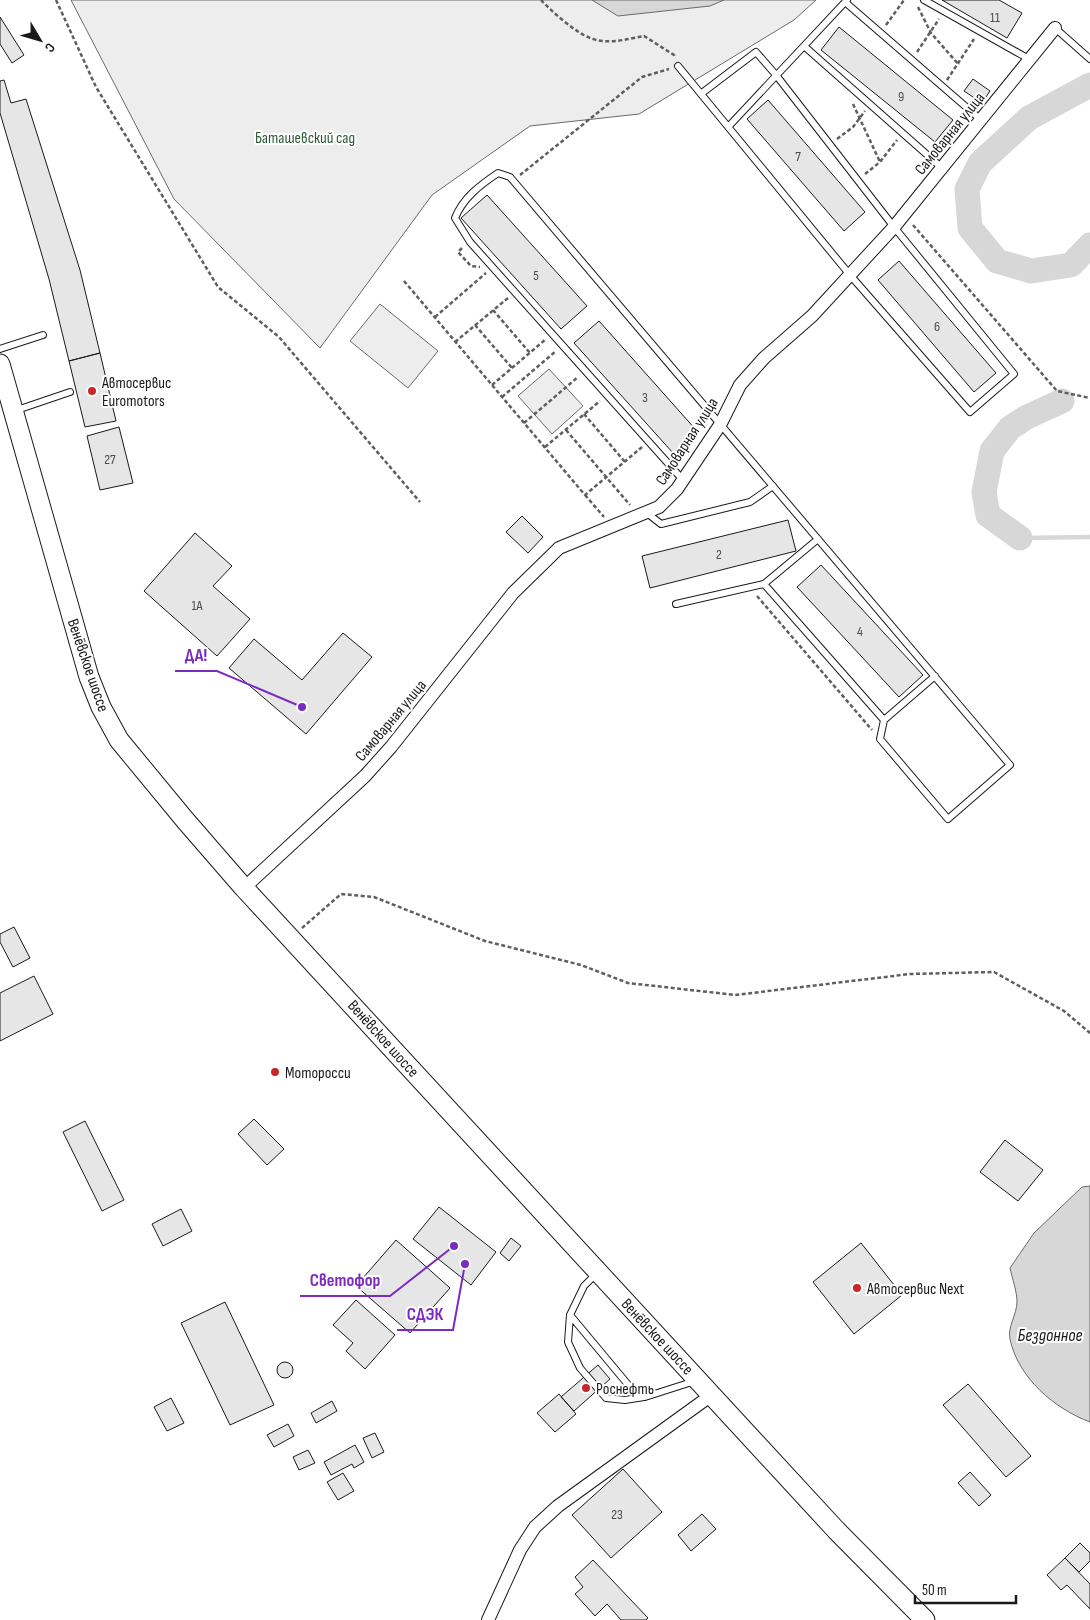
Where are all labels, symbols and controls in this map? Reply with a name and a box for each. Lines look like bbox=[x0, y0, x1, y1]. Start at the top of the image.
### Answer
house number: 11 bbox=[990, 9, 1000, 26]
north arrow bbox=[15, 15, 65, 65]
text: С bbox=[41, 40, 59, 56]
house number: 9 bbox=[898, 88, 904, 105]
street label: Самоварная улица bbox=[911, 89, 989, 179]
park label: Баташевский сад bbox=[255, 129, 355, 148]
house number: 7 bbox=[795, 148, 801, 165]
house number: 5 bbox=[533, 267, 539, 284]
house number: 6 bbox=[934, 318, 940, 335]
place label: Автосервис Euromotors bbox=[101, 374, 171, 411]
marker: Автосервис Euromotors bbox=[86, 385, 98, 397]
house number: 3 bbox=[642, 389, 648, 406]
street label: Самоварная улица bbox=[652, 395, 723, 489]
house number: 27 bbox=[104, 451, 116, 468]
house number: 2 bbox=[716, 546, 722, 563]
house number: 1А bbox=[191, 597, 204, 614]
street label: Венёвское шоссе bbox=[63, 616, 112, 714]
house number: 4 bbox=[857, 623, 863, 640]
callout: ДА! bbox=[175, 638, 217, 671]
text: ДА! bbox=[185, 645, 207, 666]
street label: Самоварная улица bbox=[352, 676, 431, 766]
street label: Венёвское шоссе bbox=[343, 997, 422, 1081]
place label: Моторосси bbox=[285, 1064, 351, 1083]
marker: Моторосси bbox=[269, 1066, 281, 1078]
callout: Светофор bbox=[300, 1263, 390, 1296]
text: Светофор bbox=[310, 1270, 380, 1291]
place label: Автосервис Next bbox=[866, 1280, 964, 1299]
marker: Автосервис Next bbox=[851, 1282, 863, 1294]
street label: Венёвское шоссе bbox=[617, 1295, 697, 1379]
callout: СДЭК bbox=[397, 1297, 453, 1330]
text: СДЭК bbox=[407, 1304, 443, 1325]
water label: Бездонное bbox=[1018, 1325, 1082, 1346]
place label: Роснефть bbox=[596, 1380, 654, 1399]
marker: Роснефть bbox=[580, 1382, 592, 1394]
house number: 23 bbox=[611, 1506, 623, 1523]
scale bar bbox=[915, 1572, 1016, 1604]
text: 50 m bbox=[922, 1581, 947, 1600]

